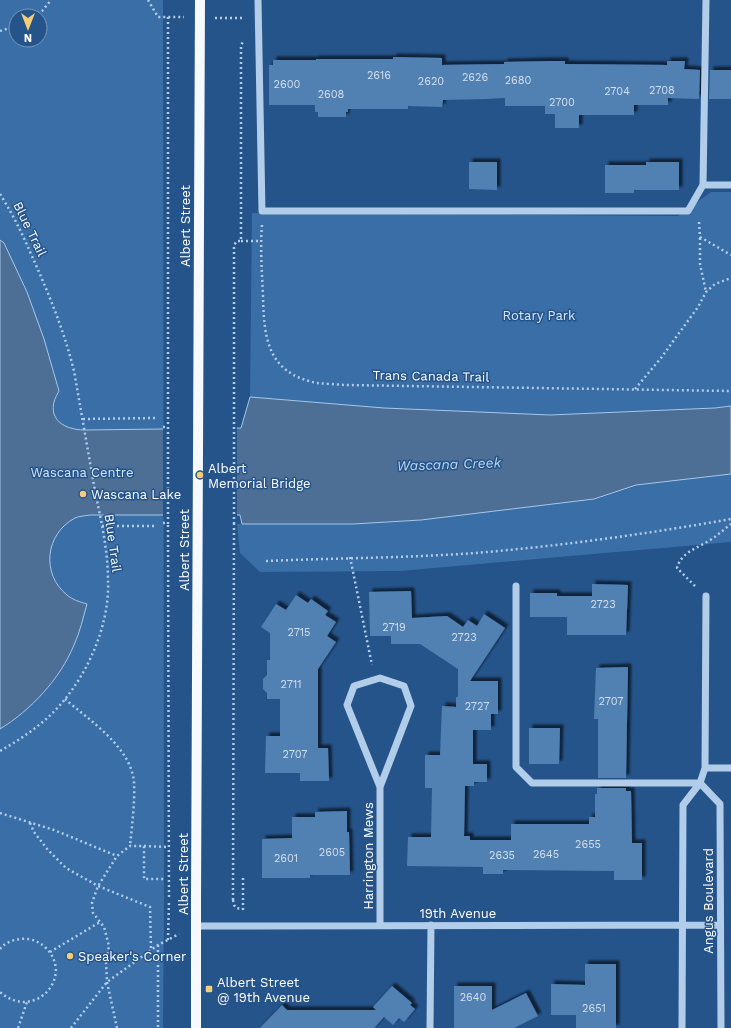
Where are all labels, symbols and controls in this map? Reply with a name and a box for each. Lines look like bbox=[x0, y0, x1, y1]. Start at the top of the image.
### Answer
north arrow bbox=[8, 8, 48, 48]
text: N bbox=[24, 31, 32, 44]
house number: 2616 bbox=[367, 69, 391, 82]
house number: 2626 bbox=[462, 71, 488, 84]
house number: 2680 bbox=[505, 74, 532, 87]
house number: 2620 bbox=[418, 75, 444, 88]
house number: 2600 bbox=[274, 78, 301, 91]
house number: 2708 bbox=[649, 84, 675, 97]
house number: 2704 bbox=[604, 85, 630, 98]
house number: 2608 bbox=[318, 88, 345, 101]
house number: 2700 bbox=[549, 96, 575, 109]
street label: Albert Street bbox=[178, 184, 193, 267]
street label: Blue Trail bbox=[10, 199, 50, 259]
park label: Rotary Park bbox=[503, 308, 576, 323]
street label: Trans Canada Trail bbox=[373, 367, 489, 385]
water label: Wascana Creek bbox=[397, 454, 502, 474]
place label: Albert Memorial Bridge bbox=[208, 461, 311, 491]
park label: Wascana Centre bbox=[31, 465, 133, 480]
marker: Albert Memorial Bridge bbox=[195, 470, 205, 480]
place label: Wascana Lake bbox=[91, 487, 181, 502]
marker: Wascana Lake bbox=[78, 489, 88, 499]
street label: Albert Street bbox=[177, 508, 192, 591]
street label: Blue Trail bbox=[101, 513, 125, 573]
house number: 2723 bbox=[590, 598, 616, 611]
house number: 2719 bbox=[382, 621, 406, 634]
house number: 2715 bbox=[287, 626, 311, 639]
house number: 2723 bbox=[451, 631, 477, 644]
house number: 2711 bbox=[281, 678, 301, 691]
house number: 2707 bbox=[599, 695, 623, 708]
house number: 2727 bbox=[465, 700, 489, 713]
house number: 2707 bbox=[283, 748, 307, 761]
street label: Harrington Mews bbox=[361, 802, 376, 910]
street label: Albert Street bbox=[176, 832, 191, 915]
house number: 2655 bbox=[575, 838, 601, 851]
house number: 2605 bbox=[319, 846, 345, 859]
house number: 2645 bbox=[533, 848, 559, 861]
street label: Angus Boulevard bbox=[701, 848, 716, 954]
house number: 2635 bbox=[489, 849, 515, 862]
house number: 2601 bbox=[274, 852, 298, 865]
street label: 19th Avenue bbox=[420, 906, 496, 921]
place label: Speaker's Corner bbox=[78, 949, 186, 964]
marker: Speaker's Corner bbox=[65, 951, 75, 961]
place label: Albert Street @ 19th Avenue bbox=[217, 975, 310, 1005]
marker: Albert Street @ 19th Avenue bbox=[204, 984, 214, 994]
house number: 2640 bbox=[460, 991, 486, 1004]
house number: 2651 bbox=[582, 1002, 606, 1015]

